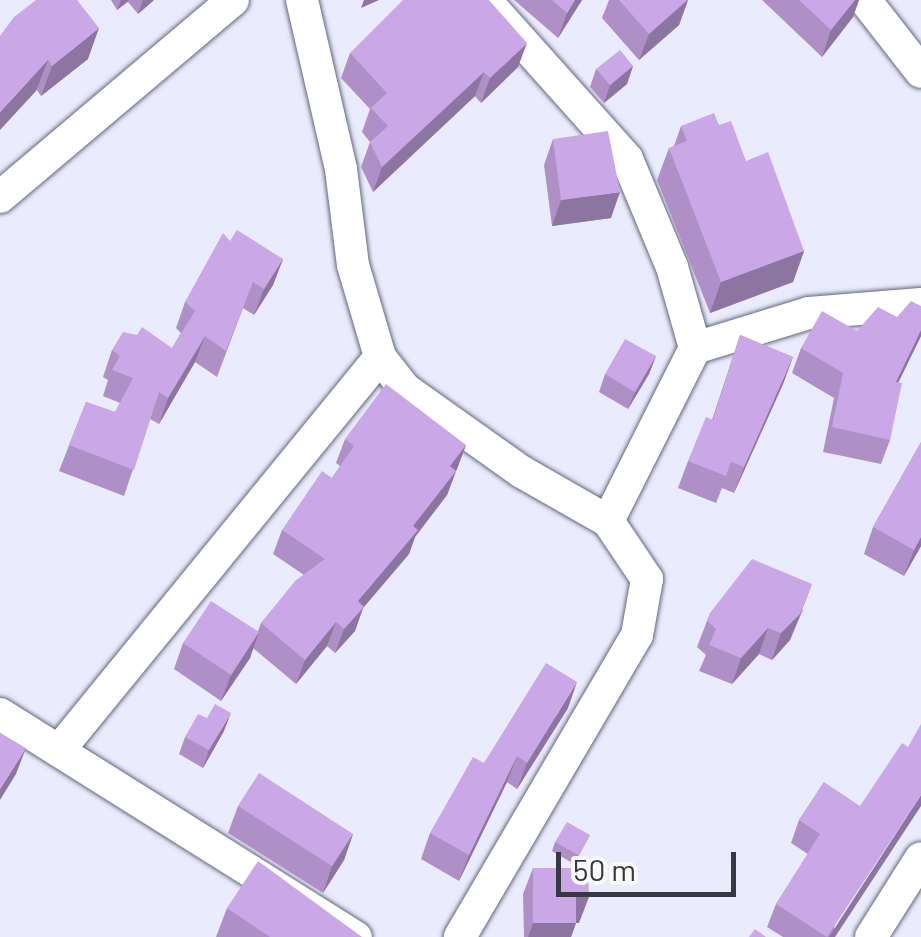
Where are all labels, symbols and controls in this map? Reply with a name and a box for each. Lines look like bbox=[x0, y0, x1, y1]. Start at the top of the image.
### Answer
scale bar bbox=[561, 832, 741, 894]
text: 50 m bbox=[573, 851, 636, 887]

